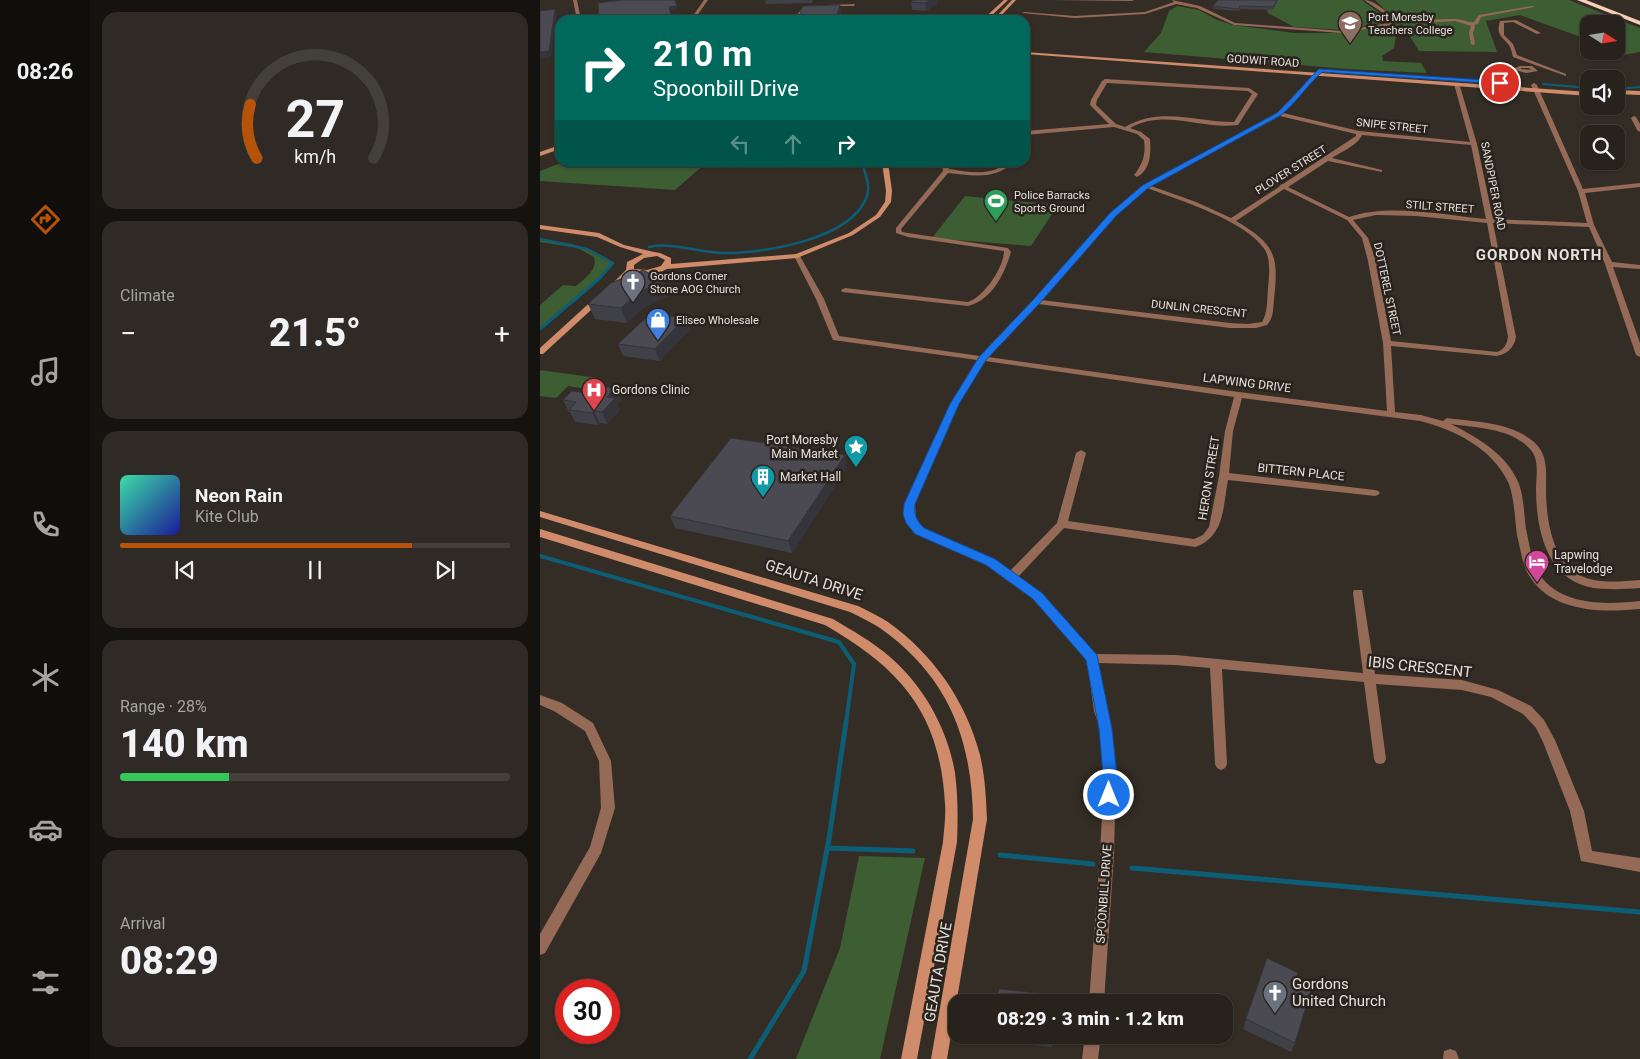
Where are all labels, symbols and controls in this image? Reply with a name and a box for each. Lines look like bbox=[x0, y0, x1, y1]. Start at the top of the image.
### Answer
school or university icon: Port Moresby Teachers College bbox=[1337, 10, 1363, 44]
place label: Port Moresby Teachers College bbox=[1368, 11, 1452, 37]
north arrow bbox=[1580, 15, 1625, 60]
map controls bbox=[1580, 15, 1625, 170]
text: 210 m bbox=[653, 34, 752, 75]
icon: right bbox=[570, 35, 635, 100]
street label: GODWIT ROAD bbox=[1226, 52, 1300, 70]
text: 08:26 bbox=[17, 59, 73, 84]
pin bbox=[1479, 62, 1521, 104]
icon: arrive bbox=[1486, 69, 1514, 97]
button: sound bbox=[1580, 70, 1625, 115]
text: Spoonbill Drive bbox=[653, 76, 799, 101]
text: 27 bbox=[285, 89, 345, 150]
street label: SNIPE STREET bbox=[1355, 116, 1429, 136]
button: search bbox=[1580, 125, 1625, 170]
icon: left bbox=[726, 130, 754, 158]
icon: ahead bbox=[779, 130, 807, 158]
icon: right bbox=[832, 130, 860, 158]
street label: SANDPIPER ROAD bbox=[1478, 141, 1508, 231]
street label: PLOVER STREET bbox=[1253, 143, 1329, 197]
text: km/h bbox=[294, 146, 336, 167]
sports icon: Police Barracks Sports Ground bbox=[983, 188, 1009, 222]
place label: Police Barracks Sports Ground bbox=[1014, 189, 1090, 215]
street label: STILT STREET bbox=[1405, 198, 1475, 216]
icon: directions bbox=[28, 202, 63, 237]
street label: DOTTEREL STREET bbox=[1371, 241, 1403, 337]
district label: GORDON NORTH bbox=[1476, 246, 1602, 264]
church icon: Gordons Corner Stone AOG Church bbox=[620, 269, 646, 303]
place label: Gordons Corner Stone AOG Church bbox=[650, 270, 741, 296]
text: Climate bbox=[120, 286, 175, 305]
street label: DUNLIN CRESCENT bbox=[1151, 298, 1248, 321]
shop icon: Eliseo Wholesale bbox=[645, 307, 671, 341]
text: 21.5° bbox=[269, 311, 361, 355]
place label: Eliseo Wholesale bbox=[676, 314, 759, 327]
text: − bbox=[120, 317, 136, 350]
text: + bbox=[494, 317, 510, 350]
icon: music bbox=[28, 354, 63, 389]
street label: LAPWING DRIVE bbox=[1202, 371, 1292, 395]
hospital icon: Gordons Clinic bbox=[581, 377, 607, 411]
place label: Gordons Clinic bbox=[612, 383, 690, 397]
place label: Port Moresby Main Market bbox=[766, 433, 838, 461]
place icon: Port Moresby Main Market bbox=[843, 434, 869, 468]
street label: HERON STREET bbox=[1195, 435, 1223, 521]
street label: BITTERN PLACE bbox=[1257, 460, 1345, 484]
building icon: Market Hall bbox=[750, 464, 776, 498]
place label: Market Hall bbox=[780, 470, 841, 484]
text: Neon Rain bbox=[195, 484, 283, 507]
icon: phone bbox=[28, 507, 63, 542]
text: Kite Club bbox=[195, 507, 259, 526]
place label: Lapwing Travelodge bbox=[1554, 548, 1613, 576]
hotel icon: Lapwing Travelodge bbox=[1524, 549, 1550, 583]
icon: previous bbox=[171, 556, 199, 584]
icon: pause bbox=[301, 556, 329, 584]
icon: next bbox=[431, 556, 459, 584]
street label: GEAUTA DRIVE bbox=[763, 556, 865, 604]
street label: IBIS CRESCENT bbox=[1367, 653, 1473, 681]
icon: climate bbox=[28, 660, 63, 695]
text: Range · 28% bbox=[120, 697, 207, 716]
text: 140 km bbox=[120, 722, 249, 766]
position arrow bbox=[1082, 768, 1134, 820]
icon: car bbox=[28, 812, 63, 847]
street label: SPOONBILL DRIVE bbox=[1094, 844, 1114, 944]
text: Arrival bbox=[120, 914, 165, 933]
street label: GEAUTA DRIVE bbox=[920, 920, 956, 1023]
text: 08:29 bbox=[120, 939, 219, 983]
icon: filters bbox=[28, 965, 63, 1000]
place label: Gordons United Church bbox=[1292, 975, 1386, 1010]
speed limit sign: 30 bbox=[555, 979, 620, 1044]
church icon: Gordons United Church bbox=[1262, 980, 1288, 1014]
text: 08:29 · 3 min · 1.2 km bbox=[997, 1007, 1184, 1030]

